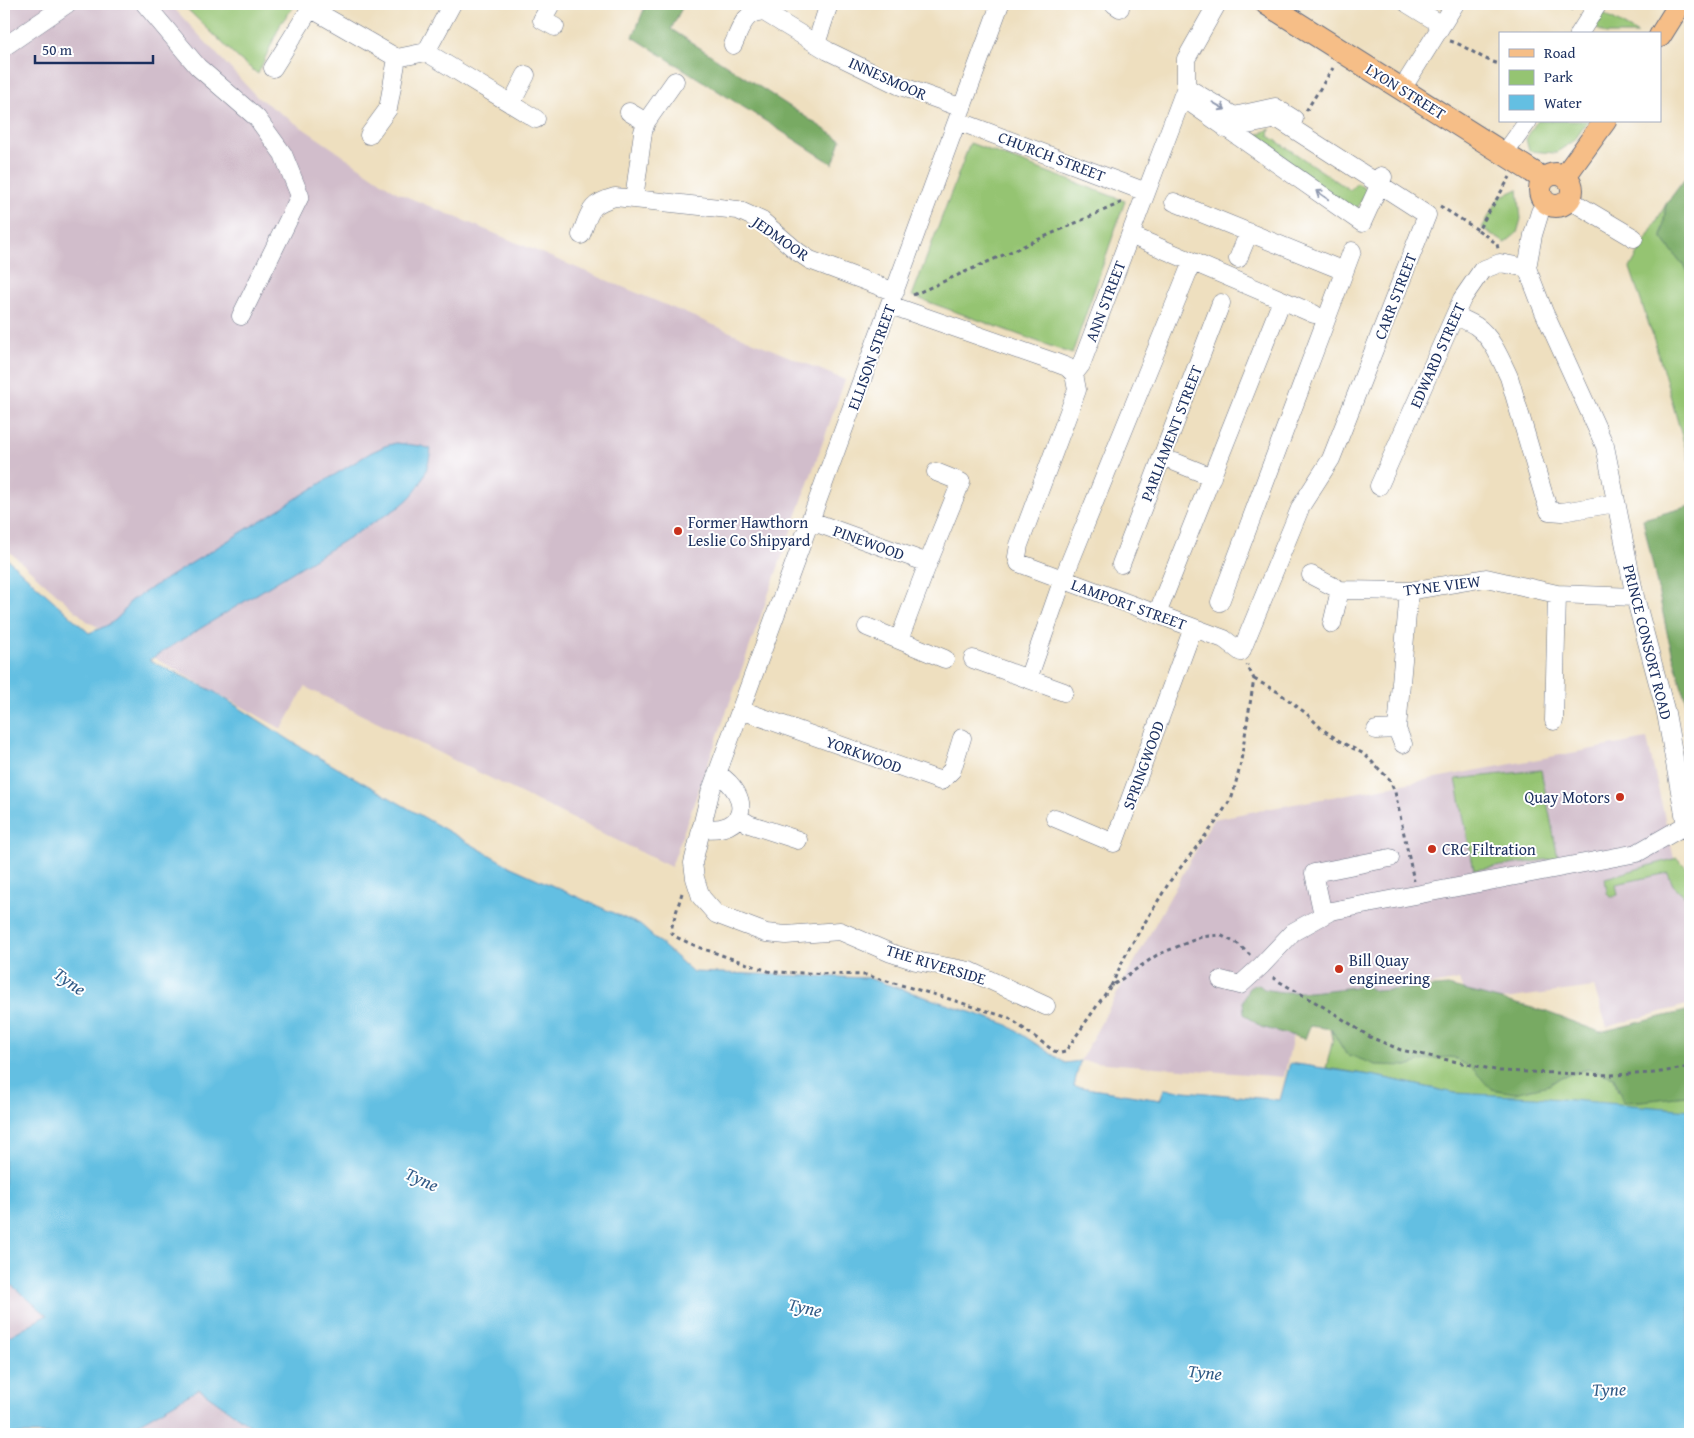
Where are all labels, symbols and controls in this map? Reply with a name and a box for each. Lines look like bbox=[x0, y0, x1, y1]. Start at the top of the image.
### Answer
scale bar bbox=[35, 32, 152, 64]
legend bbox=[1499, 32, 1662, 122]
text: 50 m bbox=[42, 39, 73, 60]
text: Road bbox=[1544, 42, 1575, 63]
street label: INNESMOOR bbox=[845, 50, 932, 106]
street label: LYON STREET bbox=[1361, 57, 1451, 125]
text: Park bbox=[1544, 66, 1573, 87]
text: Water bbox=[1544, 92, 1582, 113]
one-way arrow bbox=[1211, 102, 1225, 112]
street label: CHURCH STREET bbox=[995, 125, 1109, 187]
one-way arrow bbox=[1315, 190, 1329, 200]
street label: JEDMOOR bbox=[746, 208, 815, 267]
street label: CARR STREET bbox=[1367, 249, 1423, 343]
street label: ANN STREET bbox=[1079, 257, 1131, 345]
street label: EDWARD STREET bbox=[1403, 298, 1471, 412]
street label: ELLISON STREET bbox=[841, 301, 901, 413]
street label: PARLIAMENT STREET bbox=[1134, 361, 1208, 505]
place label: Former Hawthorn Leslie Co Shipyard bbox=[688, 510, 811, 552]
street label: PINEWOOD bbox=[830, 518, 908, 566]
marker: Former Hawthorn Leslie Co Shipyard bbox=[672, 525, 684, 537]
street label: PRINCE CONSORT ROAD bbox=[1617, 562, 1679, 722]
street label: TYNE VIEW bbox=[1402, 568, 1482, 602]
street label: LAMPORT STREET bbox=[1068, 572, 1190, 636]
street label: SPRINGWOOD bbox=[1116, 717, 1170, 813]
street label: YORKWOOD bbox=[822, 729, 906, 779]
place label: Quay Motors bbox=[1525, 785, 1610, 809]
marker: Quay Motors bbox=[1614, 791, 1626, 803]
place label: CRC Filtration bbox=[1442, 837, 1536, 861]
marker: CRC Filtration bbox=[1426, 843, 1438, 855]
street label: THE RIVERSIDE bbox=[883, 937, 989, 991]
place label: Bill Quay engineering bbox=[1349, 948, 1430, 990]
water label: Tyne bbox=[48, 960, 92, 1002]
marker: Bill Quay engineering bbox=[1333, 963, 1345, 975]
water label: Tyne bbox=[401, 1160, 443, 1198]
water label: Tyne bbox=[785, 1290, 825, 1324]
water label: Tyne bbox=[1187, 1357, 1223, 1387]
water label: Tyne bbox=[1592, 1375, 1626, 1403]

